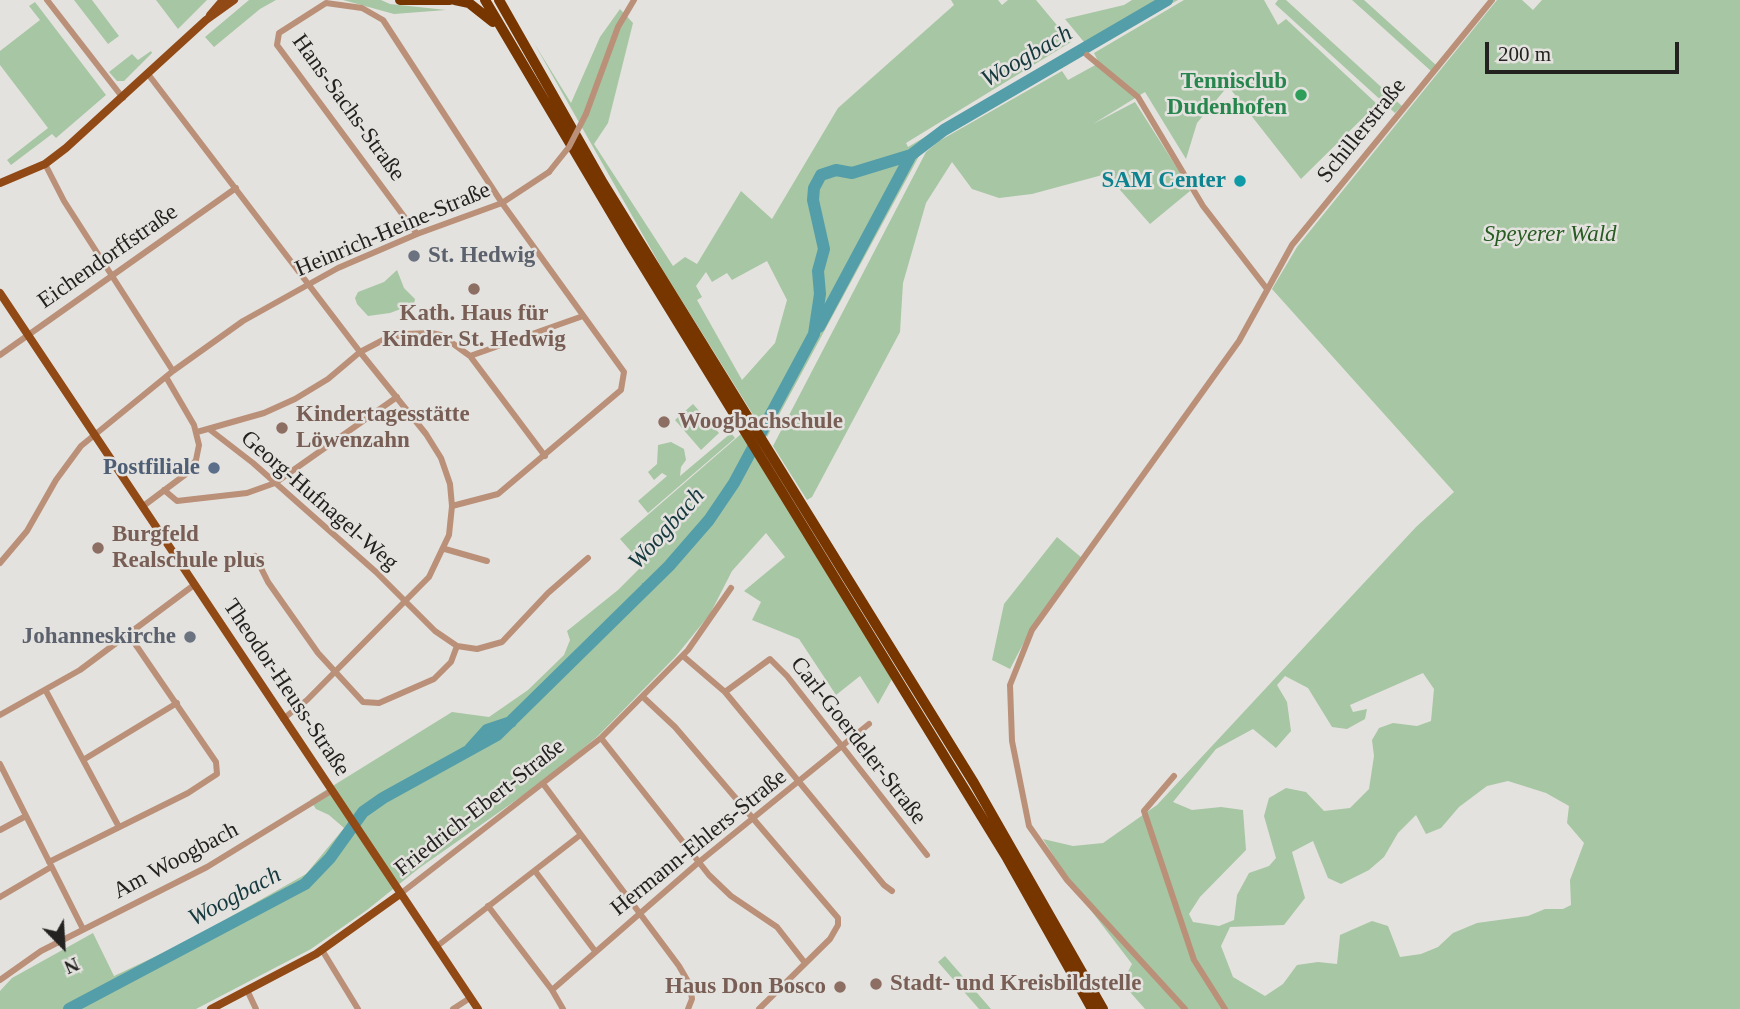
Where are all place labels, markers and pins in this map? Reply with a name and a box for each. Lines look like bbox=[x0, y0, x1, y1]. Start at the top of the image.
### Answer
place label: Tennisclub Dudenhofen bbox=[1167, 68, 1287, 122]
marker: Tennisclub Dudenhofen bbox=[1293, 87, 1309, 103]
place label: SAM Center bbox=[1101, 167, 1226, 195]
marker: SAM Center bbox=[1232, 173, 1248, 189]
place label: St. Hedwig bbox=[428, 242, 535, 270]
marker: St. Hedwig bbox=[406, 248, 422, 264]
marker: Kath. Haus für Kinder St. Hedwig bbox=[466, 281, 482, 297]
place label: Kath. Haus für Kinder St. Hedwig bbox=[382, 300, 566, 354]
place label: Kindertagesstätte Löwenzahn bbox=[296, 401, 470, 455]
place label: Woogbachschule bbox=[678, 408, 843, 436]
marker: Woogbachschule bbox=[656, 414, 672, 430]
marker: Kindertagesstätte Löwenzahn bbox=[274, 420, 290, 436]
place label: Postfiliale bbox=[103, 454, 200, 482]
marker: Postfiliale bbox=[206, 460, 222, 476]
place label: Burgfeld Realschule plus bbox=[112, 521, 265, 575]
marker: Burgfeld Realschule plus bbox=[90, 540, 106, 556]
place label: Johanneskirche bbox=[22, 623, 176, 651]
marker: Johanneskirche bbox=[182, 629, 198, 645]
place label: Stadt- und Kreisbildstelle bbox=[890, 970, 1141, 998]
place label: Haus Don Bosco bbox=[665, 973, 826, 1001]
marker: Stadt- und Kreisbildstelle bbox=[868, 976, 884, 992]
marker: Haus Don Bosco bbox=[832, 979, 848, 995]

